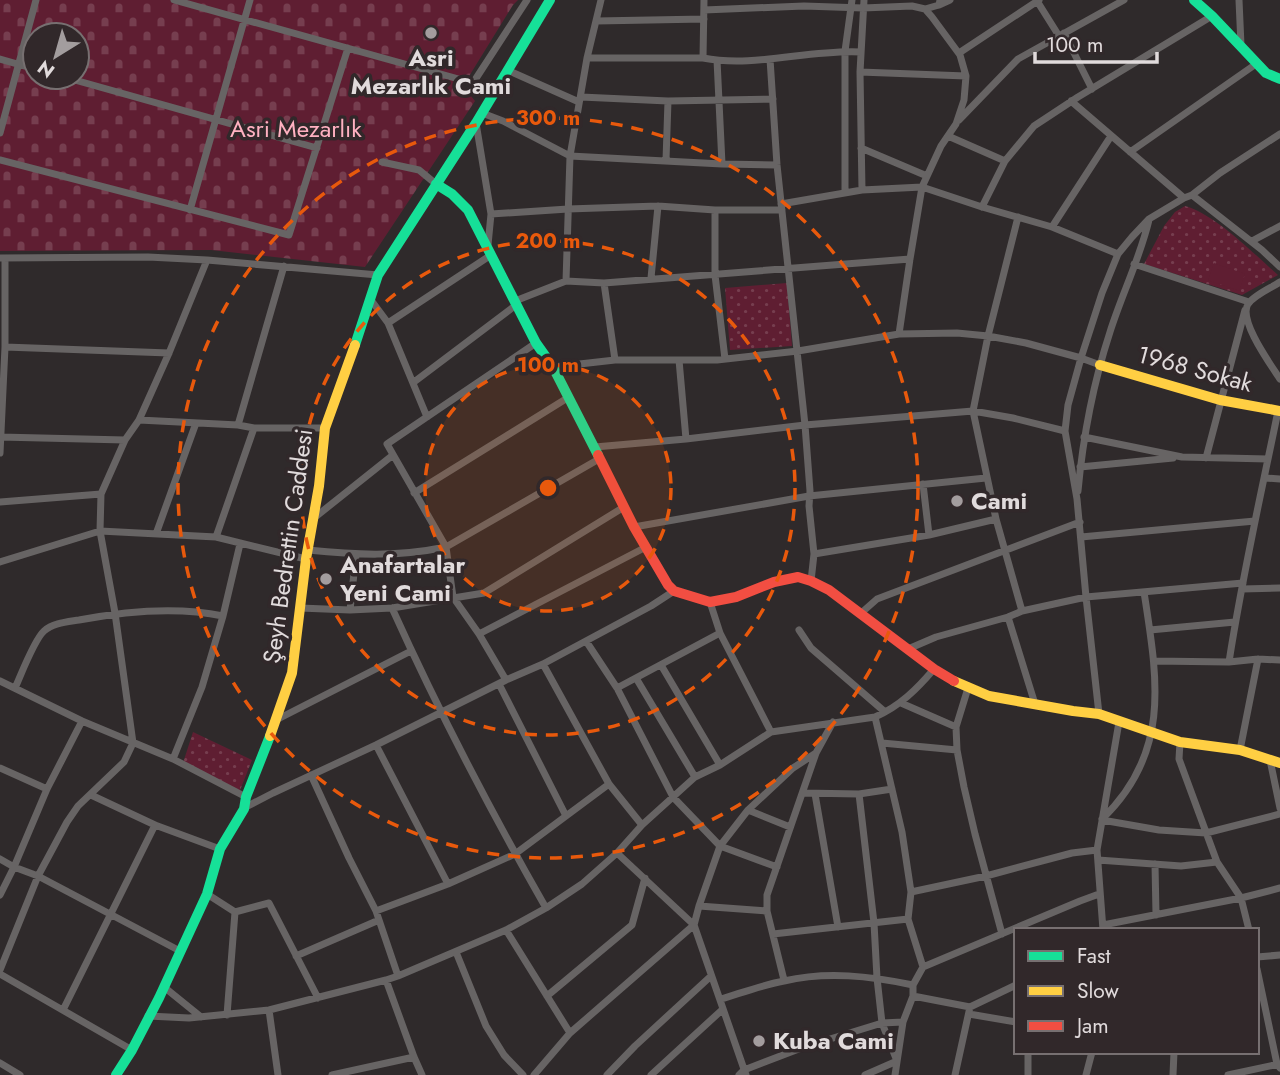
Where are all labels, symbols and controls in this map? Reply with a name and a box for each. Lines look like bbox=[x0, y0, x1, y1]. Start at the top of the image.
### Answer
north arrow bbox=[21, 21, 91, 91]
scale bar bbox=[1035, 21, 1158, 65]
marker: Asri Mezarlık Cami bbox=[423, 25, 439, 41]
text: 100 m bbox=[1046, 30, 1103, 60]
place label: Asri Mezarlık Cami bbox=[351, 40, 511, 103]
text: N bbox=[32, 54, 60, 85]
text: 300 m bbox=[516, 103, 580, 133]
park label: Asri Mezarlık bbox=[230, 111, 362, 146]
text: 200 m bbox=[515, 226, 581, 256]
street label: 1968 Sokak bbox=[1134, 336, 1257, 401]
text: 100 m bbox=[517, 350, 579, 380]
street label: Şeyh Bedrettin Caddesi bbox=[254, 426, 321, 665]
centre of rings bbox=[536, 476, 560, 500]
place label: Cami bbox=[971, 483, 1027, 518]
marker: Cami bbox=[949, 493, 965, 509]
place label: Anafartalar Yeni Cami bbox=[339, 547, 465, 610]
marker: Anafartalar Yeni Cami bbox=[318, 571, 334, 587]
legend bbox=[1014, 928, 1259, 1054]
text: Fast bbox=[1077, 941, 1110, 971]
text: Slow bbox=[1077, 976, 1119, 1006]
text: Jam bbox=[1074, 1011, 1109, 1041]
place label: Kuba Cami bbox=[773, 1023, 894, 1058]
marker: Kuba Cami bbox=[751, 1033, 767, 1049]

